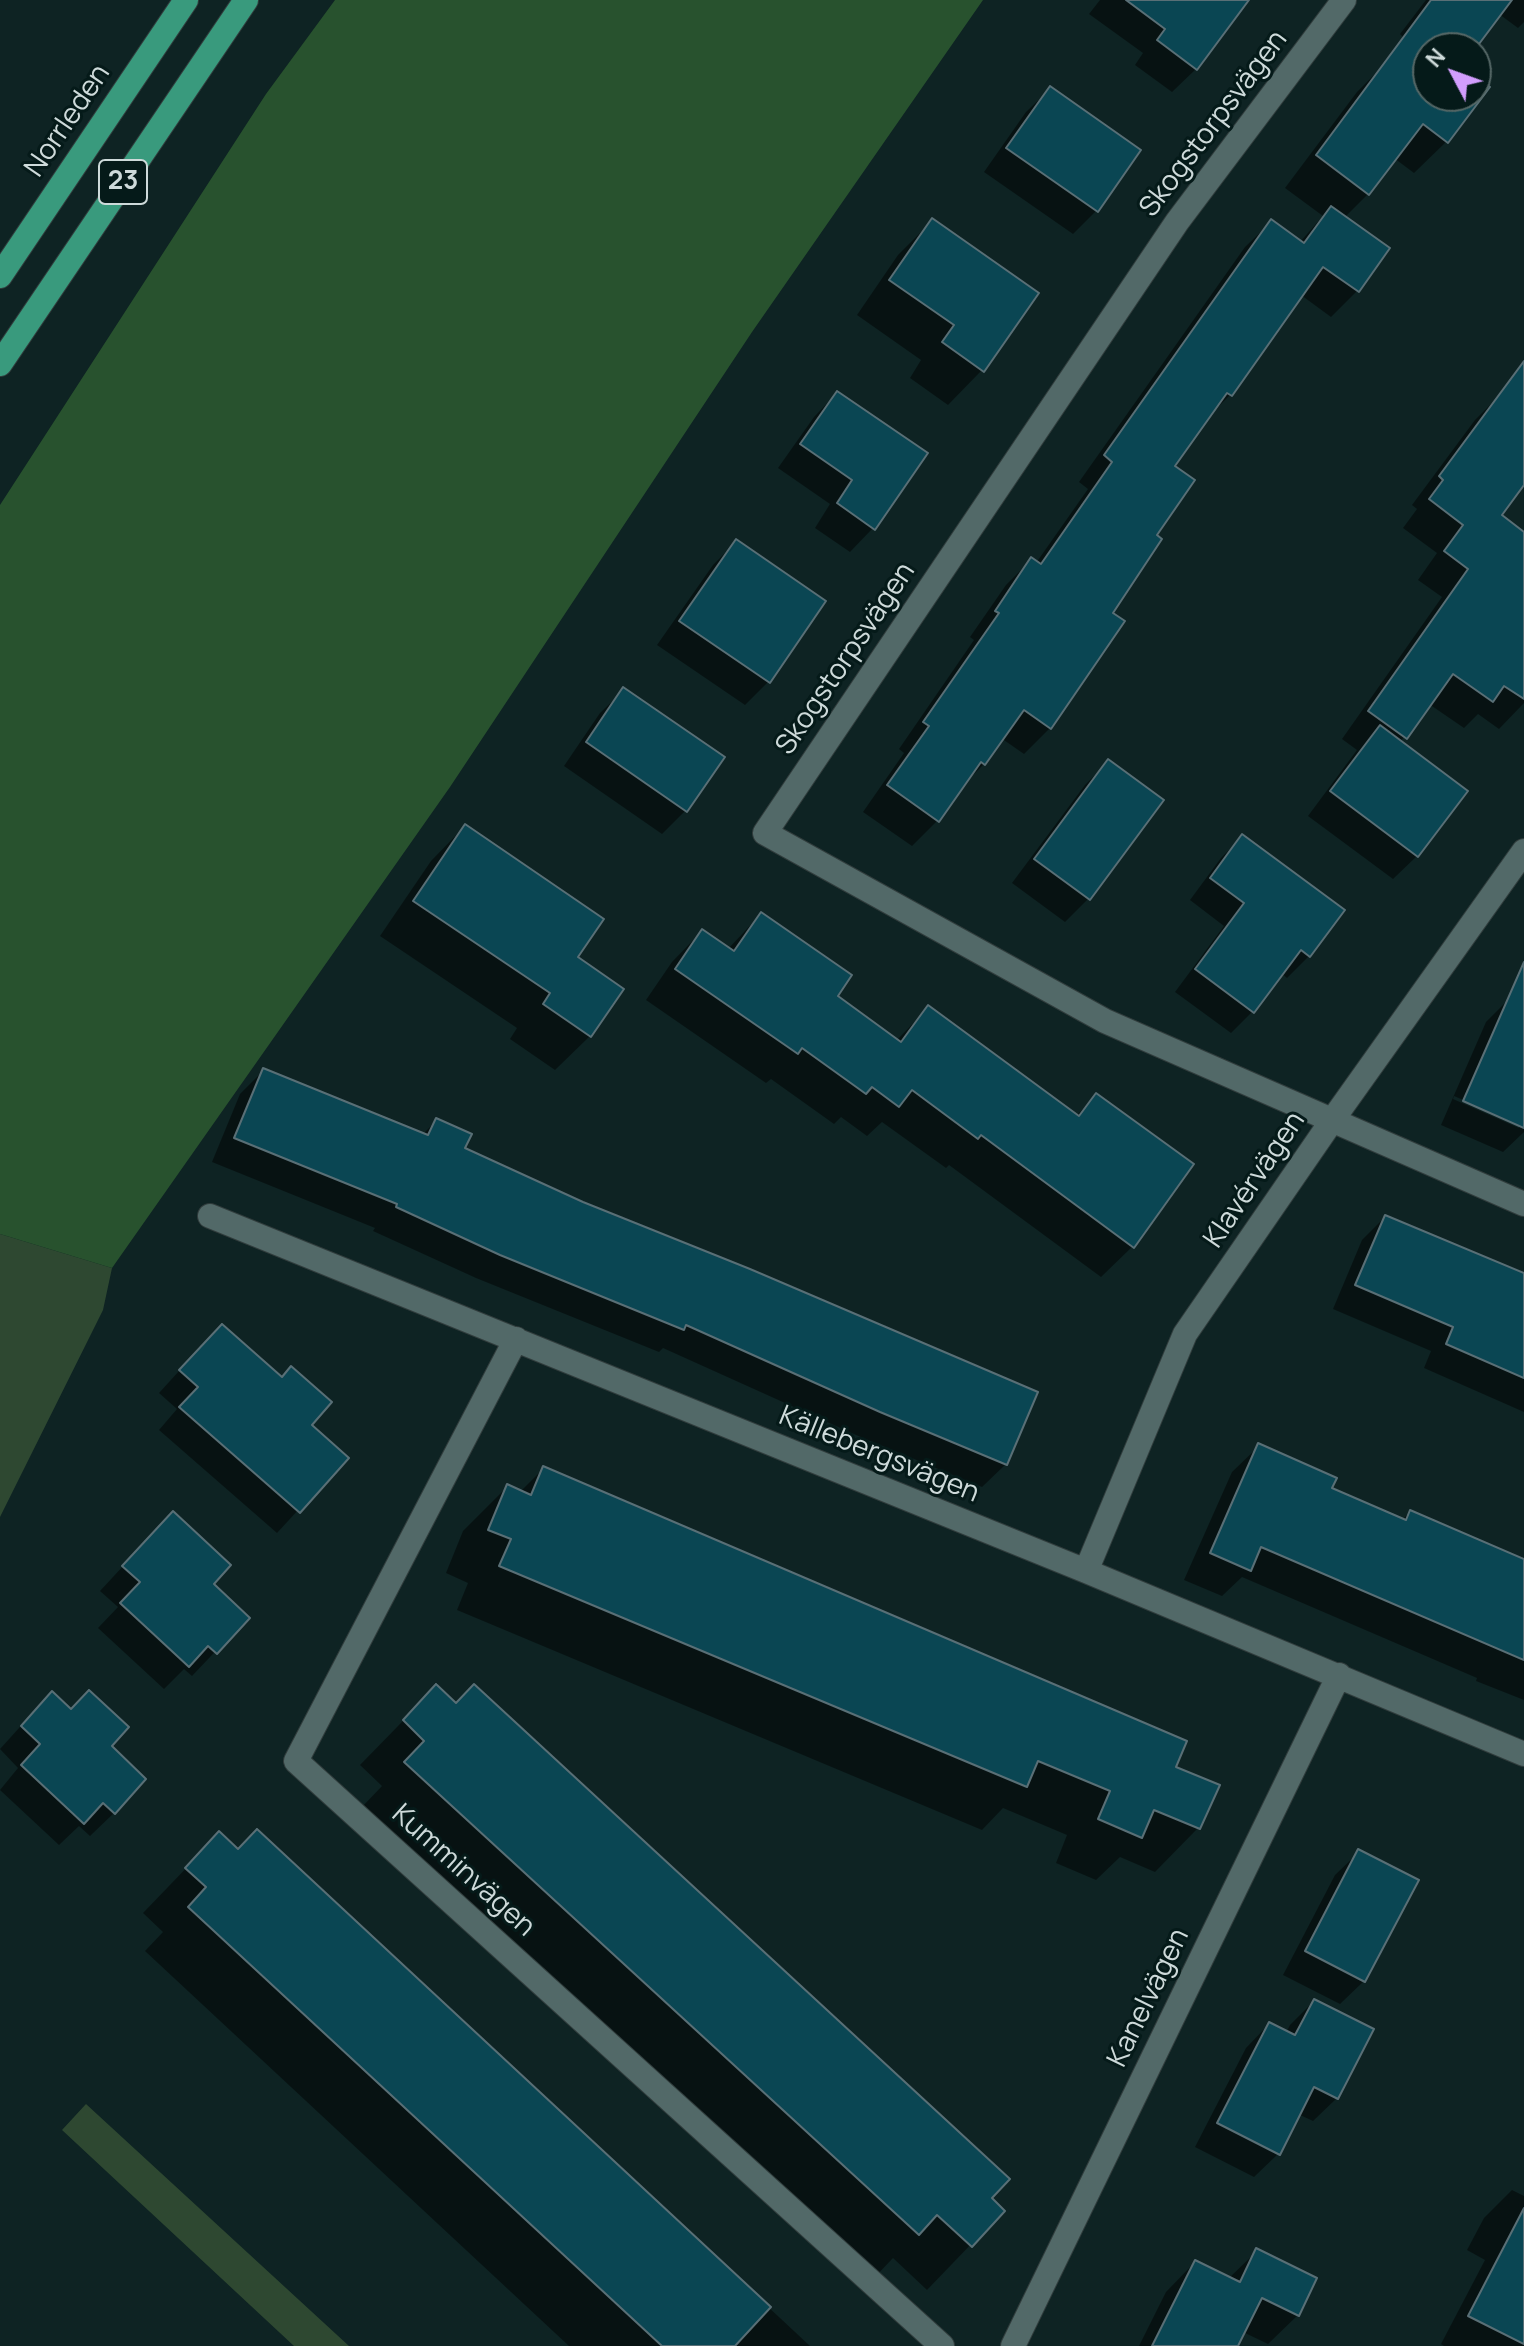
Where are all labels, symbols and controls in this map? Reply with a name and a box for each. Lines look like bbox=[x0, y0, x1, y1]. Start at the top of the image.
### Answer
street label: Skogstorpsvägen bbox=[1133, 24, 1295, 224]
north arrow bbox=[1412, 32, 1492, 112]
text: N bbox=[1419, 42, 1452, 73]
street label: Norrleden bbox=[18, 59, 118, 183]
road number: 23 bbox=[99, 160, 147, 204]
street label: Skogstorpsvägen bbox=[769, 556, 923, 762]
street label: Klavérvägen bbox=[1197, 1106, 1313, 1254]
street label: Källebergsvägen bbox=[774, 1400, 984, 1510]
street label: Kumminvägen bbox=[384, 1798, 542, 1944]
street label: Kanelvägen bbox=[1101, 1923, 1197, 2073]

